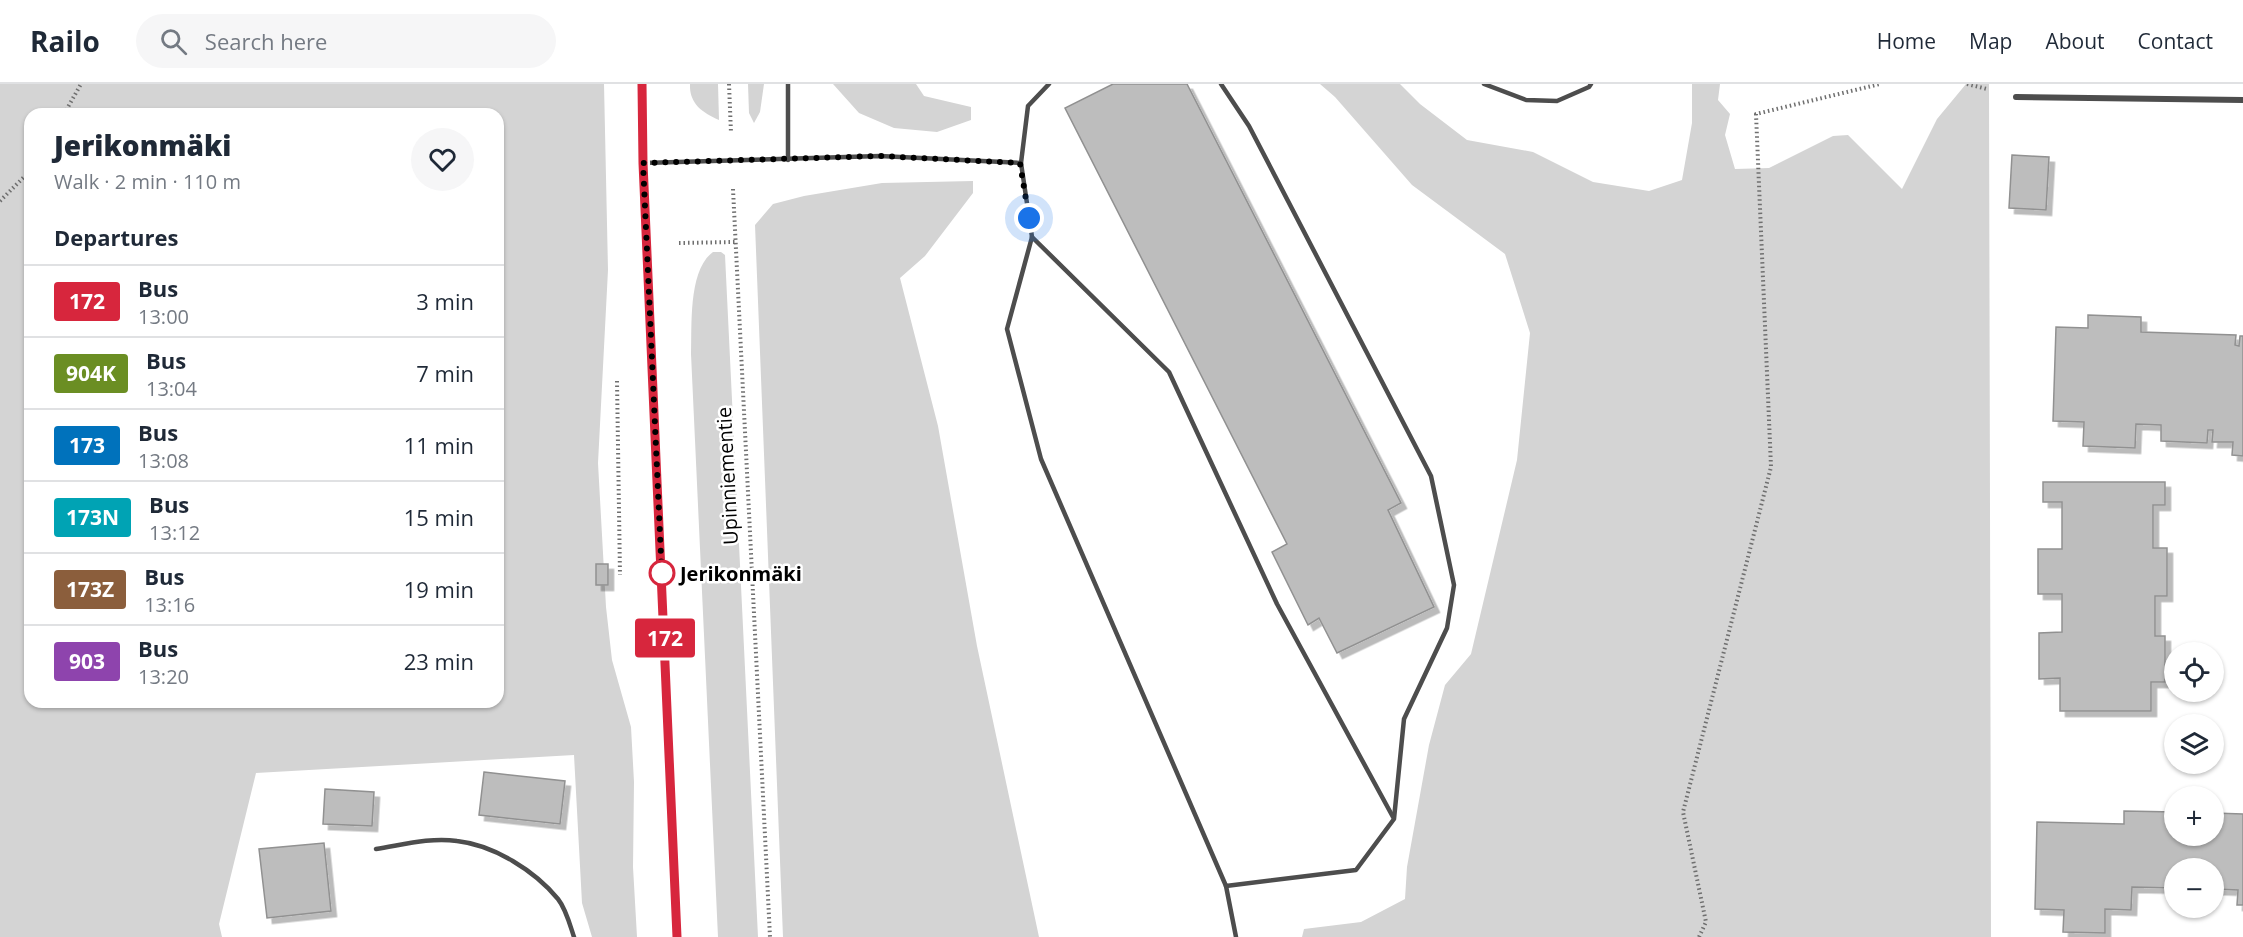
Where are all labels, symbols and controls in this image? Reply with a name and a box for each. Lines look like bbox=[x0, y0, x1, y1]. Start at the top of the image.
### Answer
search box bbox=[136, 14, 556, 68]
text: Railo bbox=[30, 22, 100, 60]
icon: search bbox=[157, 25, 190, 58]
text: Search here bbox=[205, 26, 327, 56]
text: Home bbox=[1877, 27, 1936, 55]
text: Map bbox=[1969, 27, 2012, 55]
text: About bbox=[2045, 27, 2105, 55]
text: Contact bbox=[2138, 27, 2213, 55]
text: Jerikonmäki bbox=[54, 126, 231, 164]
button: heart bbox=[411, 128, 474, 191]
text: Walk · 2 min · 110 m bbox=[54, 168, 241, 195]
your location bbox=[1014, 203, 1044, 233]
text: Departures bbox=[54, 222, 178, 252]
text: Bus bbox=[138, 273, 178, 303]
text: 3 min bbox=[416, 286, 474, 316]
text: 172 bbox=[69, 287, 105, 315]
text: 13:00 bbox=[138, 303, 189, 330]
text: Bus bbox=[146, 345, 186, 375]
text: 7 min bbox=[416, 358, 474, 388]
text: 904K bbox=[66, 359, 116, 387]
text: 13:04 bbox=[146, 375, 197, 402]
street label: Upinniementie bbox=[710, 406, 744, 546]
text: Bus bbox=[138, 417, 178, 447]
text: 11 min bbox=[404, 430, 474, 460]
text: 173 bbox=[69, 431, 105, 459]
text: 13:08 bbox=[138, 447, 189, 474]
text: Bus bbox=[149, 489, 189, 519]
text: 15 min bbox=[404, 502, 474, 532]
text: 173N bbox=[66, 503, 119, 531]
text: 13:12 bbox=[149, 519, 200, 546]
marker: Jerikonmäki bbox=[649, 560, 675, 586]
place label: Jerikonmäki bbox=[678, 560, 802, 587]
text: Bus bbox=[144, 561, 184, 591]
text: 19 min bbox=[404, 574, 474, 604]
text: 173Z bbox=[66, 575, 114, 603]
text: 13:16 bbox=[144, 591, 195, 618]
line badge: 172 bbox=[630, 618, 700, 658]
text: 172 bbox=[647, 624, 683, 652]
text: Bus bbox=[138, 633, 178, 663]
map controls bbox=[2164, 642, 2224, 918]
button: locate bbox=[2164, 642, 2224, 702]
text: 23 min bbox=[404, 646, 474, 676]
text: 903 bbox=[69, 647, 105, 675]
text: 13:20 bbox=[138, 663, 189, 690]
button: layers bbox=[2164, 714, 2224, 774]
button: + bbox=[2164, 786, 2224, 846]
button: − bbox=[2164, 858, 2224, 918]

